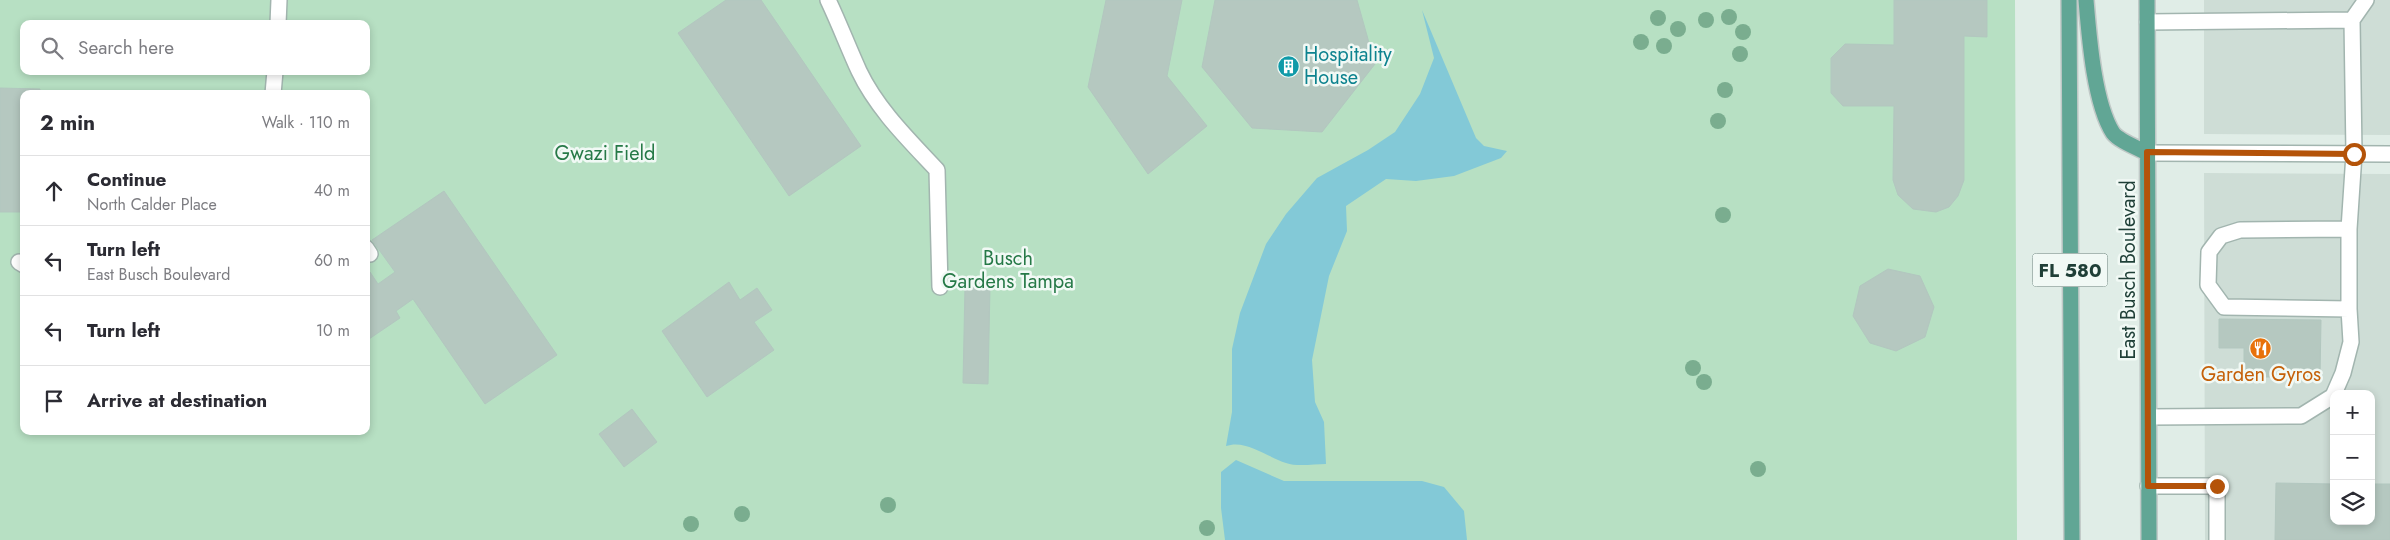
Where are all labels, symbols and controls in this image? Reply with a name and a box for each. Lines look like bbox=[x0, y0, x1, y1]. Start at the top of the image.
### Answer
search box bbox=[20, 20, 370, 75]
icon: search bbox=[38, 34, 66, 62]
text: Search here bbox=[78, 34, 174, 61]
place label: Hospitality House bbox=[1304, 40, 1392, 92]
building icon: Hospitality House bbox=[1276, 54, 1300, 78]
text: 2 min bbox=[40, 108, 95, 138]
text: Walk · 110 m bbox=[262, 111, 350, 134]
park label: Gwazi Field bbox=[555, 139, 655, 168]
route start bbox=[2343, 143, 2366, 166]
text: Continue bbox=[87, 166, 166, 193]
icon: ahead bbox=[40, 177, 68, 205]
text: 40 m bbox=[314, 179, 350, 202]
street label: East Busch Boulevard bbox=[2114, 180, 2143, 360]
text: North Calder Place bbox=[87, 193, 217, 216]
text: Turn left bbox=[87, 236, 160, 263]
park label: Busch Gardens Tampa bbox=[942, 244, 1074, 296]
icon: left bbox=[40, 247, 68, 275]
text: 60 m bbox=[314, 249, 350, 272]
road number: FL 580 bbox=[2032, 254, 2108, 286]
text: East Busch Boulevard bbox=[87, 263, 230, 286]
icon: left bbox=[40, 317, 68, 345]
text: Turn left bbox=[87, 317, 160, 344]
text: 10 m bbox=[316, 319, 350, 342]
restaurant icon: Garden Gyros bbox=[2249, 336, 2273, 360]
place label: Garden Gyros bbox=[2201, 360, 2321, 389]
icon: arrive bbox=[40, 387, 68, 415]
text: Arrive at destination bbox=[87, 387, 267, 414]
map controls bbox=[2330, 390, 2375, 525]
button: + bbox=[2330, 390, 2375, 435]
button: − bbox=[2330, 435, 2375, 480]
route end bbox=[2206, 475, 2229, 498]
button: layers bbox=[2330, 480, 2375, 525]

